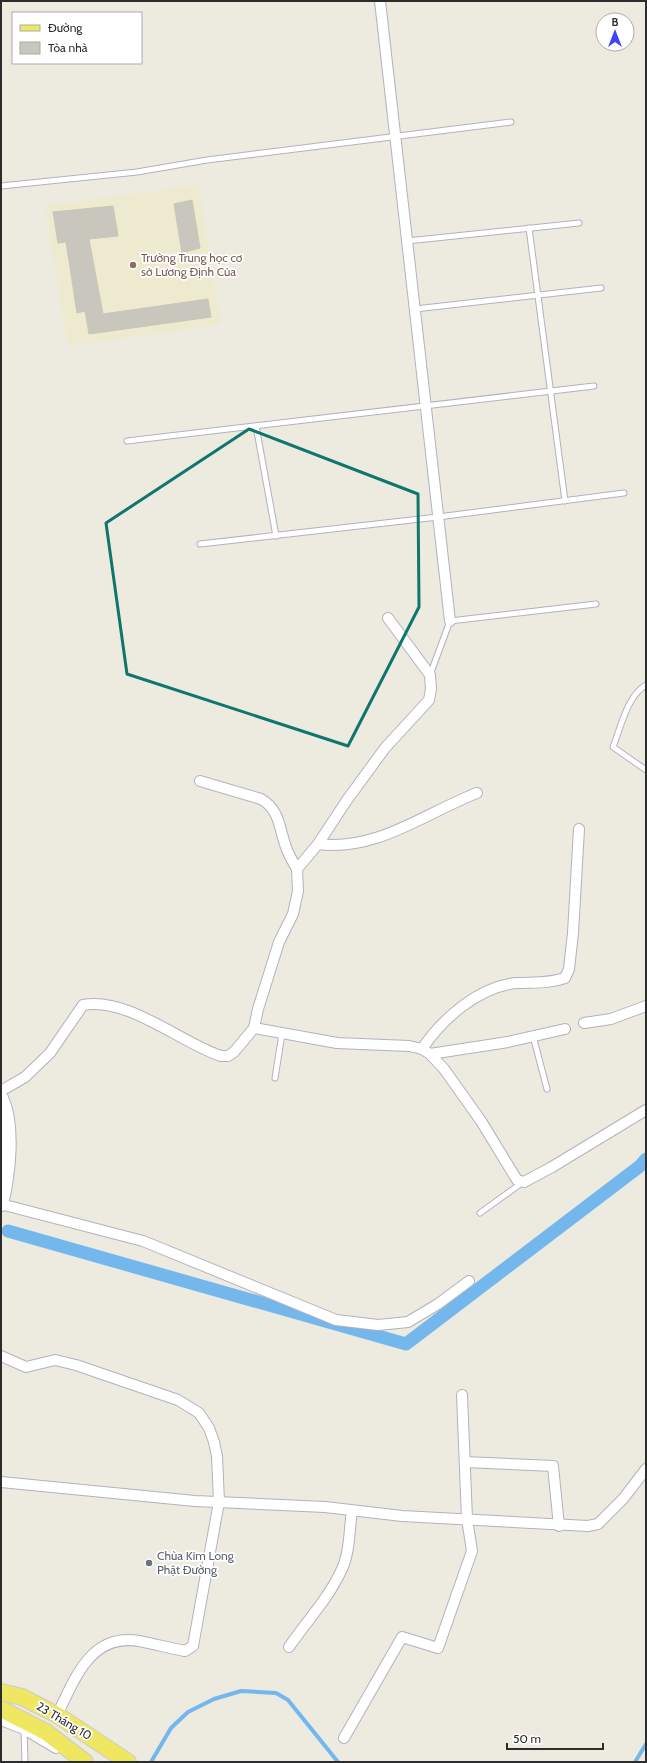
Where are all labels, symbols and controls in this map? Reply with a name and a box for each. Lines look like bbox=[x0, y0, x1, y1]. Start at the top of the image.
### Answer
legend bbox=[12, 12, 142, 64]
north arrow bbox=[595, 12, 635, 52]
text: B bbox=[612, 15, 619, 29]
text: Đường bbox=[48, 20, 83, 35]
text: Tòa nhà bbox=[48, 40, 88, 55]
place label: Trường Trung học cơ sở Lương Định Của bbox=[141, 250, 243, 279]
marker: Trường Trung học cơ sở Lương Định Của bbox=[128, 260, 138, 270]
place label: Chùa Kim Long Phật Đường bbox=[157, 1548, 235, 1577]
marker: Chùa Kim Long Phật Đường bbox=[144, 1558, 154, 1568]
street label: 23 Tháng 10 bbox=[34, 1698, 95, 1743]
scale bar bbox=[507, 1725, 603, 1751]
text: 50 m bbox=[513, 1731, 541, 1746]

